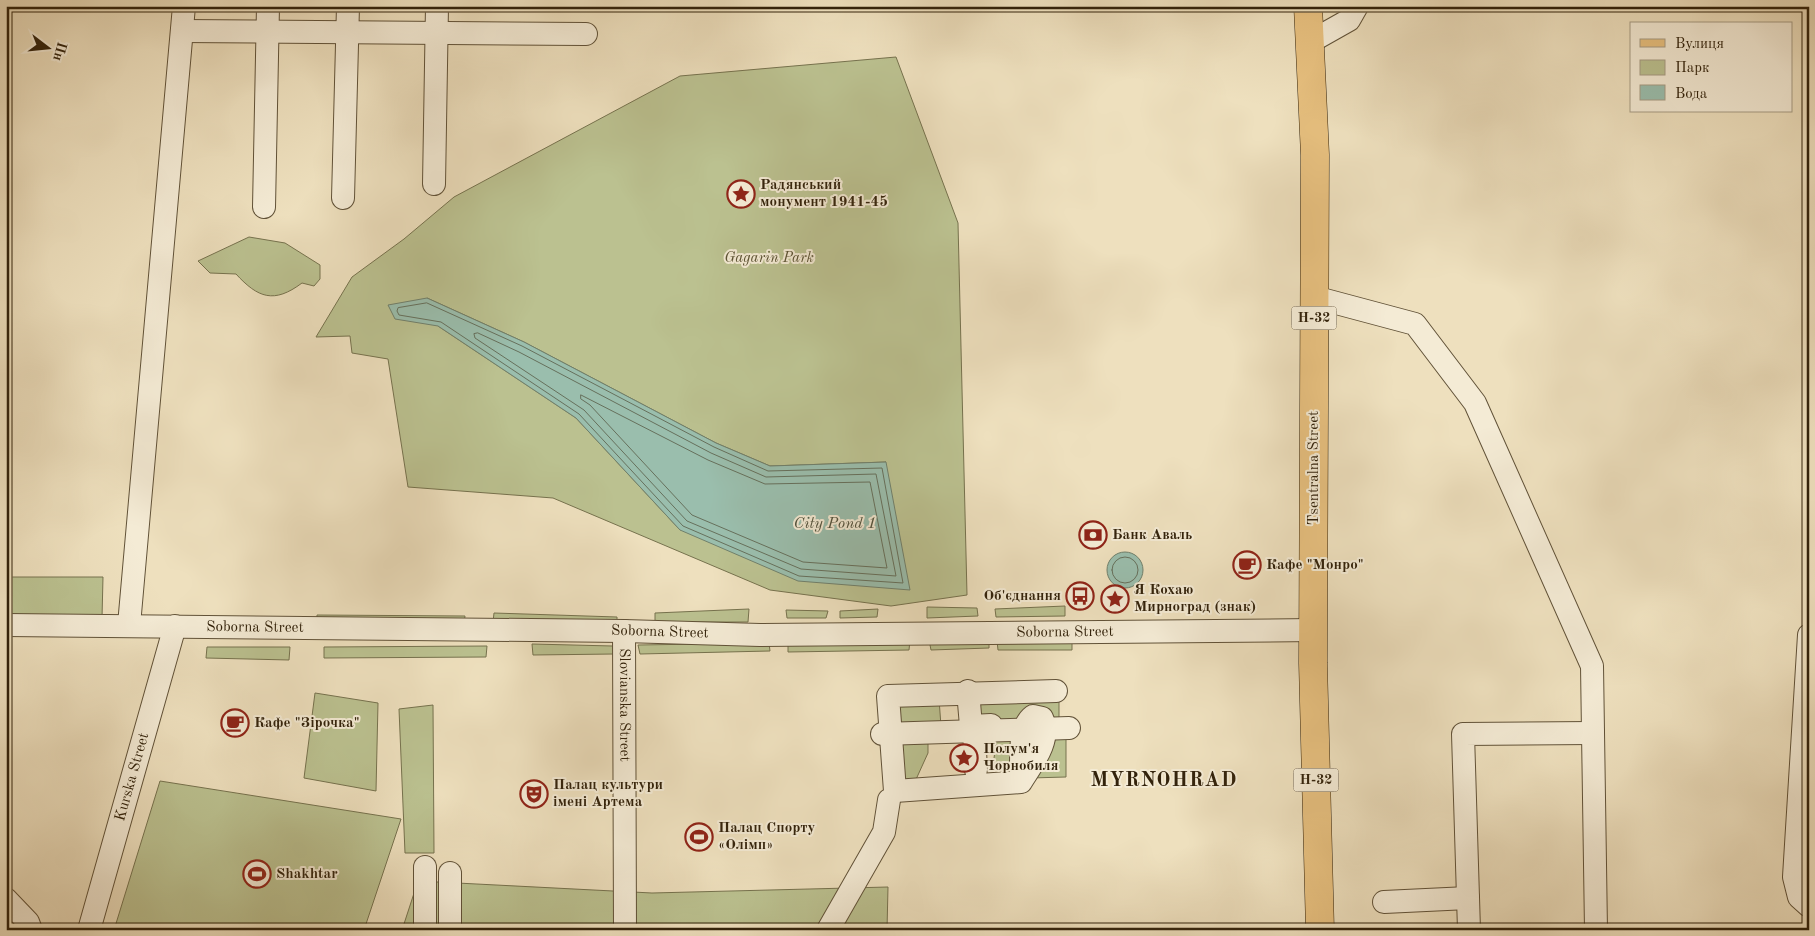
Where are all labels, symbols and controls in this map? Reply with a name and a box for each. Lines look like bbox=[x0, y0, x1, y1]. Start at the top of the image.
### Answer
north arrow bbox=[22, 22, 72, 72]
legend bbox=[1630, 22, 1792, 112]
text: Вулиця bbox=[1675, 37, 1724, 52]
text: Пн bbox=[50, 40, 69, 63]
text: Парк bbox=[1675, 61, 1710, 76]
text: Вода bbox=[1675, 87, 1708, 102]
place label: Радянський монумент 1941-45 bbox=[760, 178, 888, 210]
place icon: Радянський монумент 1941-45 bbox=[726, 179, 756, 209]
park label: Gagarin Park bbox=[724, 251, 814, 266]
road number: Н-32 bbox=[1292, 306, 1336, 330]
street label: Tsentralna Street bbox=[1307, 411, 1322, 525]
water label: City Pond 1 bbox=[793, 516, 877, 532]
bank icon: Банк Аваль bbox=[1078, 520, 1108, 550]
place label: Банк Аваль bbox=[1112, 528, 1192, 543]
cafe icon: Кафе "Монро" bbox=[1232, 550, 1262, 580]
place label: Кафе "Монро" bbox=[1266, 558, 1364, 573]
bus stop icon: Об'єднання bbox=[1065, 581, 1095, 611]
place label: Я Кохаю Мирноград (знак) bbox=[1134, 583, 1256, 615]
place icon: Я Кохаю Мирноград (знак) bbox=[1100, 584, 1130, 614]
place label: Об'єднання bbox=[983, 589, 1061, 604]
street label: Soborna Street bbox=[206, 619, 304, 635]
street label: Soborna Street bbox=[611, 623, 709, 641]
street label: Soborna Street bbox=[1016, 624, 1114, 640]
street label: Slovianska Street bbox=[617, 648, 632, 762]
cafe icon: Кафе "Зірочка" bbox=[220, 708, 250, 738]
place label: Кафе "Зірочка" bbox=[254, 716, 360, 731]
street label: Kurska Street bbox=[113, 731, 152, 823]
place label: Полум'я Чорнобиля bbox=[983, 742, 1059, 774]
place icon: Полум'я Чорнобиля bbox=[949, 743, 979, 773]
road number: Н-32 bbox=[1294, 768, 1338, 792]
district label: MYRNOHRAD bbox=[1091, 771, 1237, 791]
place label: Палац культури імені Артема bbox=[553, 778, 663, 810]
theatre icon: Палац культури імені Артема bbox=[519, 779, 549, 809]
place label: Палац Спорту «Олімп» bbox=[718, 821, 816, 853]
sports icon: Палац Спорту «Олімп» bbox=[684, 822, 714, 852]
sports icon: Shakhtar bbox=[242, 859, 272, 889]
place label: Shakhtar bbox=[276, 867, 338, 882]

